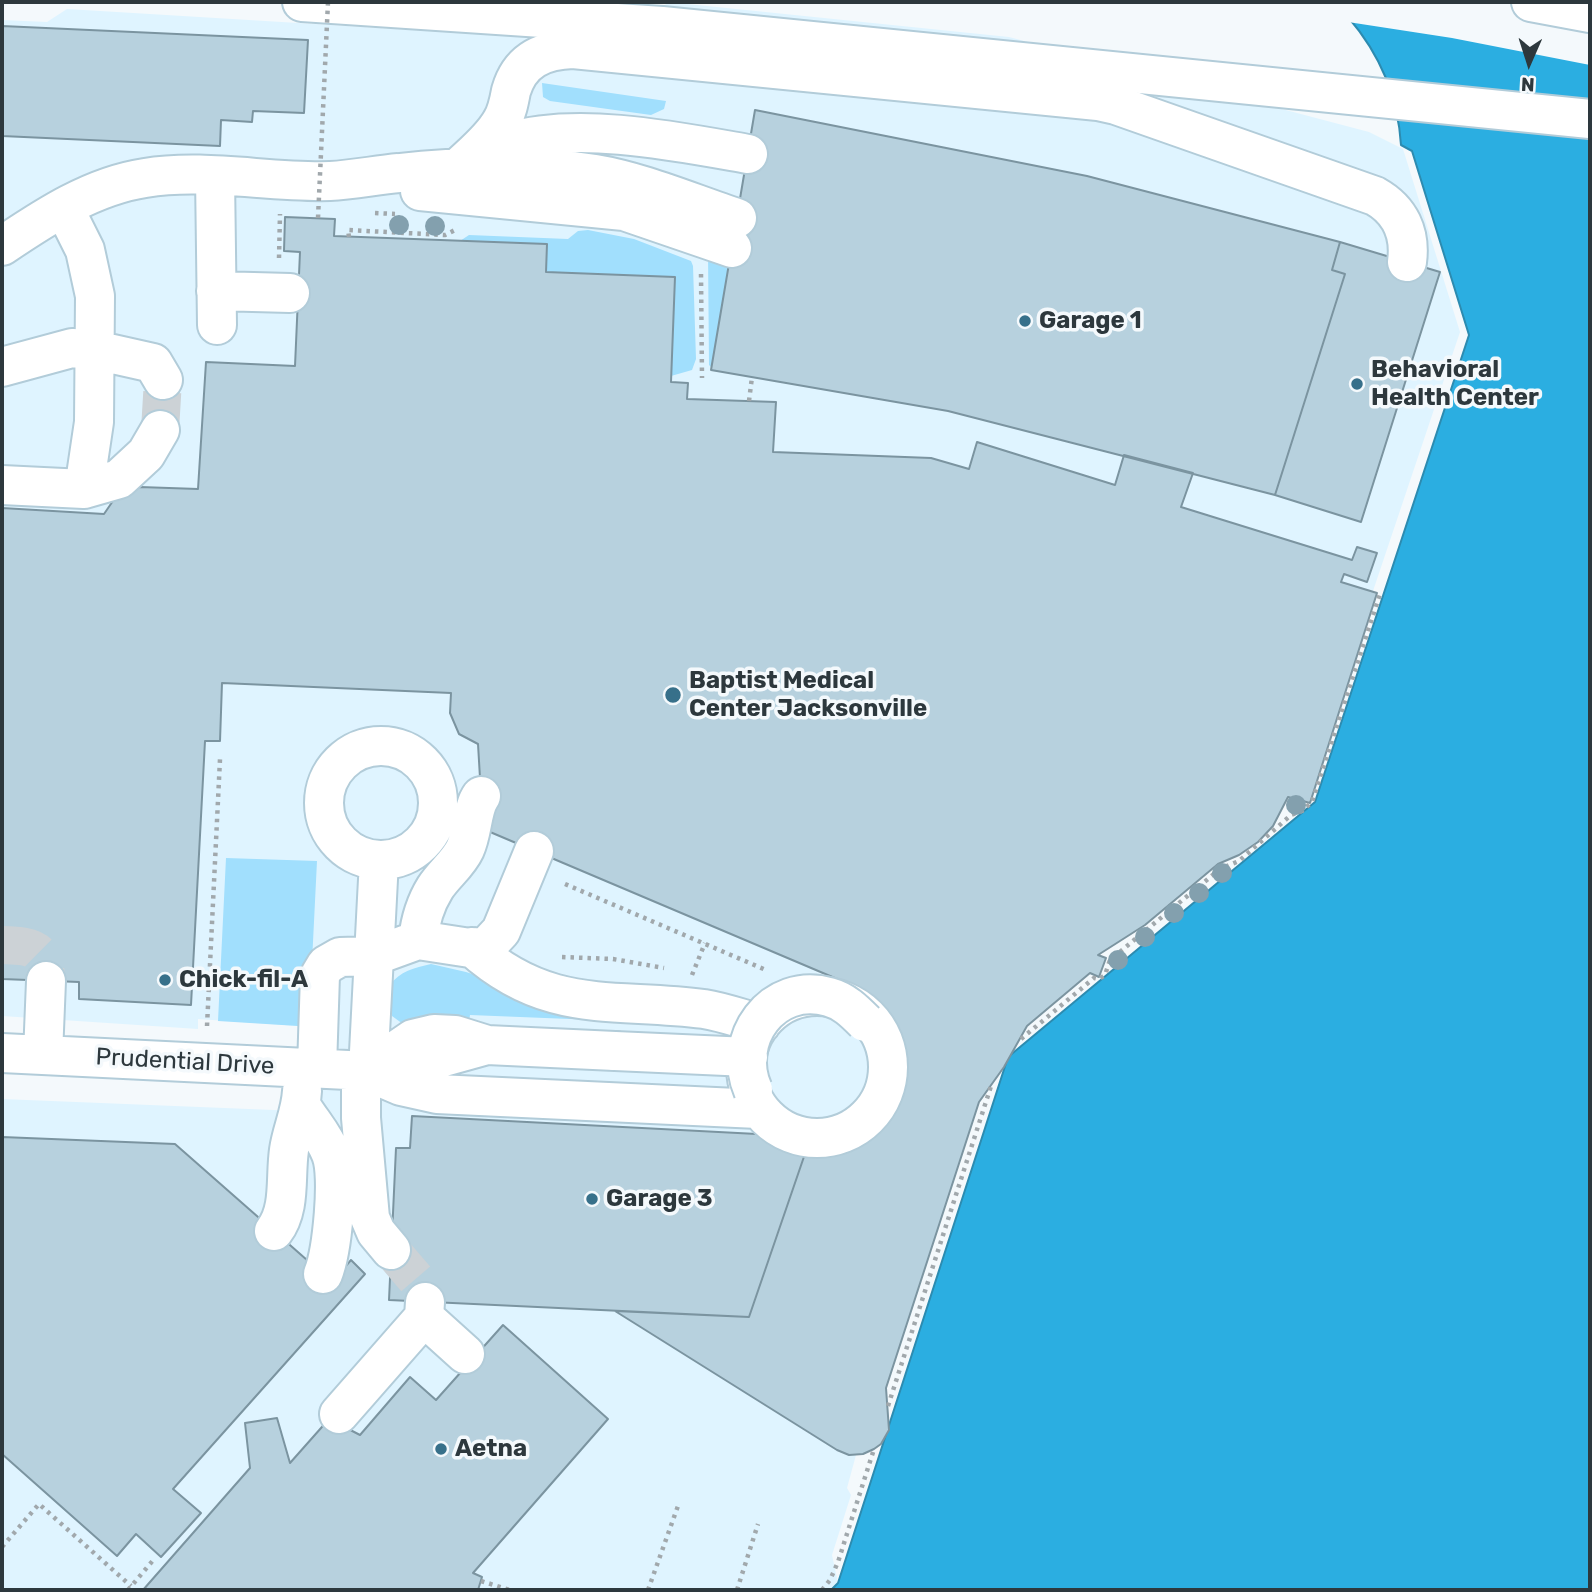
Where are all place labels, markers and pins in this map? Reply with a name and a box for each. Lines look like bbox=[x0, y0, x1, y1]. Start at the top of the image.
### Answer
place label: Garage 1 bbox=[1039, 307, 1142, 335]
marker: Garage 1 bbox=[1017, 313, 1033, 329]
place label: Behavioral Health Center bbox=[1371, 356, 1539, 412]
marker: Behavioral Health Center bbox=[1349, 376, 1365, 392]
place label: Baptist Medical Center Jacksonville bbox=[689, 667, 927, 723]
marker: Baptist Medical Center Jacksonville bbox=[663, 685, 683, 705]
place label: Chick-fil-A bbox=[179, 966, 308, 994]
marker: Chick-fil-A bbox=[157, 972, 173, 988]
place label: Garage 3 bbox=[606, 1185, 713, 1213]
marker: Garage 3 bbox=[584, 1191, 600, 1207]
place label: Aetna bbox=[455, 1435, 527, 1463]
marker: Aetna bbox=[433, 1441, 449, 1457]

